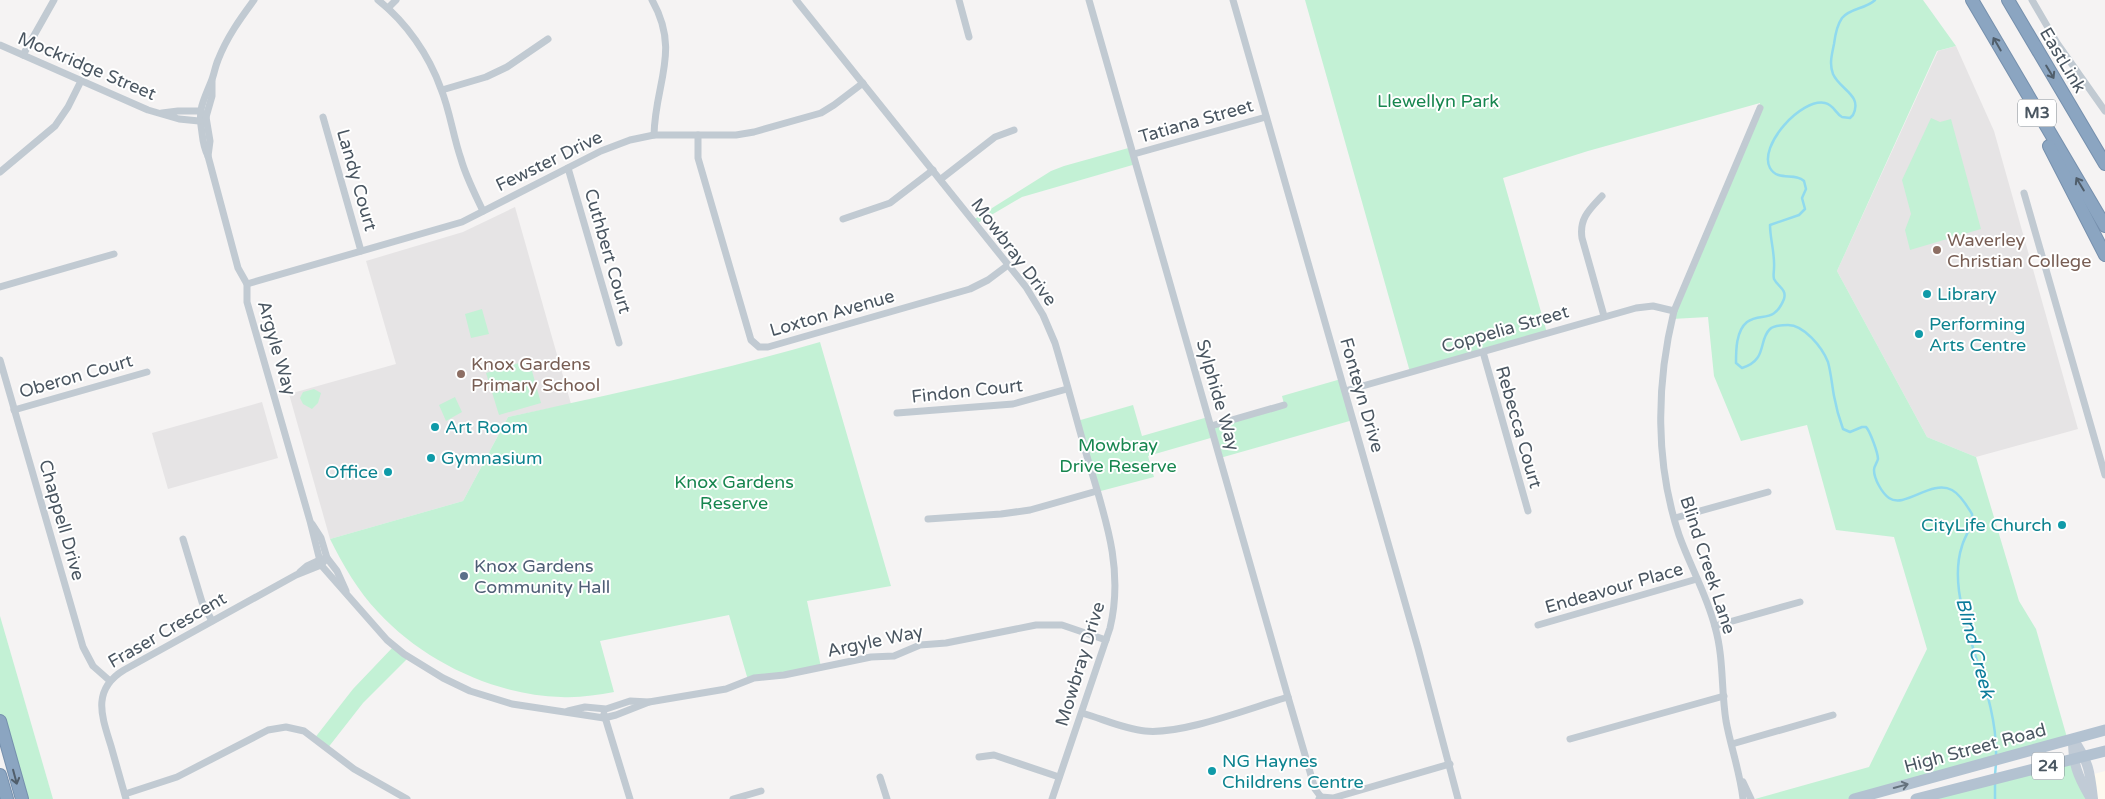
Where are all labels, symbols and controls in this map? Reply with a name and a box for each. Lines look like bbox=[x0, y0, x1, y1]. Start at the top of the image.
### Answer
street label: EastLink bbox=[2035, 23, 2091, 97]
street label: Mockridge Street bbox=[15, 27, 159, 105]
one-way arrow bbox=[1992, 37, 2001, 52]
one-way arrow bbox=[2045, 65, 2055, 79]
park label: Llewellyn Park bbox=[1377, 90, 1499, 112]
street label: Tatiana Street bbox=[1136, 94, 1256, 148]
road number: M3 bbox=[2018, 100, 2056, 126]
street label: Landy Court bbox=[332, 126, 382, 234]
street label: Fewster Drive bbox=[492, 126, 606, 196]
one-way arrow bbox=[2074, 177, 2084, 191]
street label: Cuthbert Court bbox=[580, 186, 636, 316]
street label: Mowbray Drive bbox=[966, 194, 1062, 310]
place label: Waverley Christian College bbox=[1947, 229, 2091, 272]
marker: Waverley Christian College bbox=[1931, 244, 1943, 256]
place label: Library bbox=[1937, 283, 1997, 305]
street label: Loxton Avenue bbox=[767, 285, 897, 341]
marker: Library bbox=[1921, 288, 1933, 300]
street label: Argyle Way bbox=[253, 298, 301, 398]
street label: Coppelia Street bbox=[1439, 300, 1571, 358]
place label: Performing Arts Centre bbox=[1929, 313, 2026, 356]
marker: Performing Arts Centre bbox=[1913, 328, 1925, 340]
street label: Fonteyn Drive bbox=[1335, 335, 1389, 455]
street label: Sylphide Way bbox=[1192, 337, 1244, 454]
street label: Oberon Court bbox=[17, 349, 135, 403]
place label: Knox Gardens Primary School bbox=[471, 353, 600, 396]
street label: Rebecca Court bbox=[1491, 363, 1547, 491]
marker: Knox Gardens Primary School bbox=[455, 368, 467, 380]
street label: Findon Court bbox=[910, 374, 1024, 408]
place label: Art Room bbox=[445, 416, 528, 438]
marker: Art Room bbox=[429, 421, 441, 433]
park label: Mowbray Drive Reserve bbox=[1059, 434, 1177, 477]
place label: Gymnasium bbox=[441, 447, 543, 469]
marker: Gymnasium bbox=[425, 452, 437, 464]
street label: Chappell Drive bbox=[34, 457, 90, 583]
place label: Office bbox=[325, 461, 378, 483]
marker: Office bbox=[382, 466, 394, 478]
park label: Knox Gardens Reserve bbox=[674, 471, 794, 514]
street label: Blind Creek Lane bbox=[1675, 493, 1741, 637]
place label: CityLife Church bbox=[1921, 514, 2052, 536]
marker: CityLife Church bbox=[2056, 519, 2068, 531]
place label: Knox Gardens Community Hall bbox=[474, 555, 610, 598]
street label: Endeavour Place bbox=[1542, 558, 1686, 618]
marker: Knox Gardens Community Hall bbox=[458, 570, 470, 582]
street label: Fraser Crescent bbox=[104, 587, 230, 673]
water label: Blind Creek bbox=[1951, 595, 1999, 702]
street label: Mowbray Drive bbox=[1051, 599, 1109, 729]
street label: Argyle Way bbox=[825, 620, 925, 662]
street label: High Street Road bbox=[1902, 718, 2048, 778]
place label: NG Haynes Childrens Centre bbox=[1222, 750, 1364, 793]
road number: 24 bbox=[2032, 752, 2064, 779]
marker: NG Haynes Childrens Centre bbox=[1206, 765, 1218, 777]
one-way arrow bbox=[11, 768, 21, 784]
one-way arrow bbox=[1892, 781, 1908, 790]

